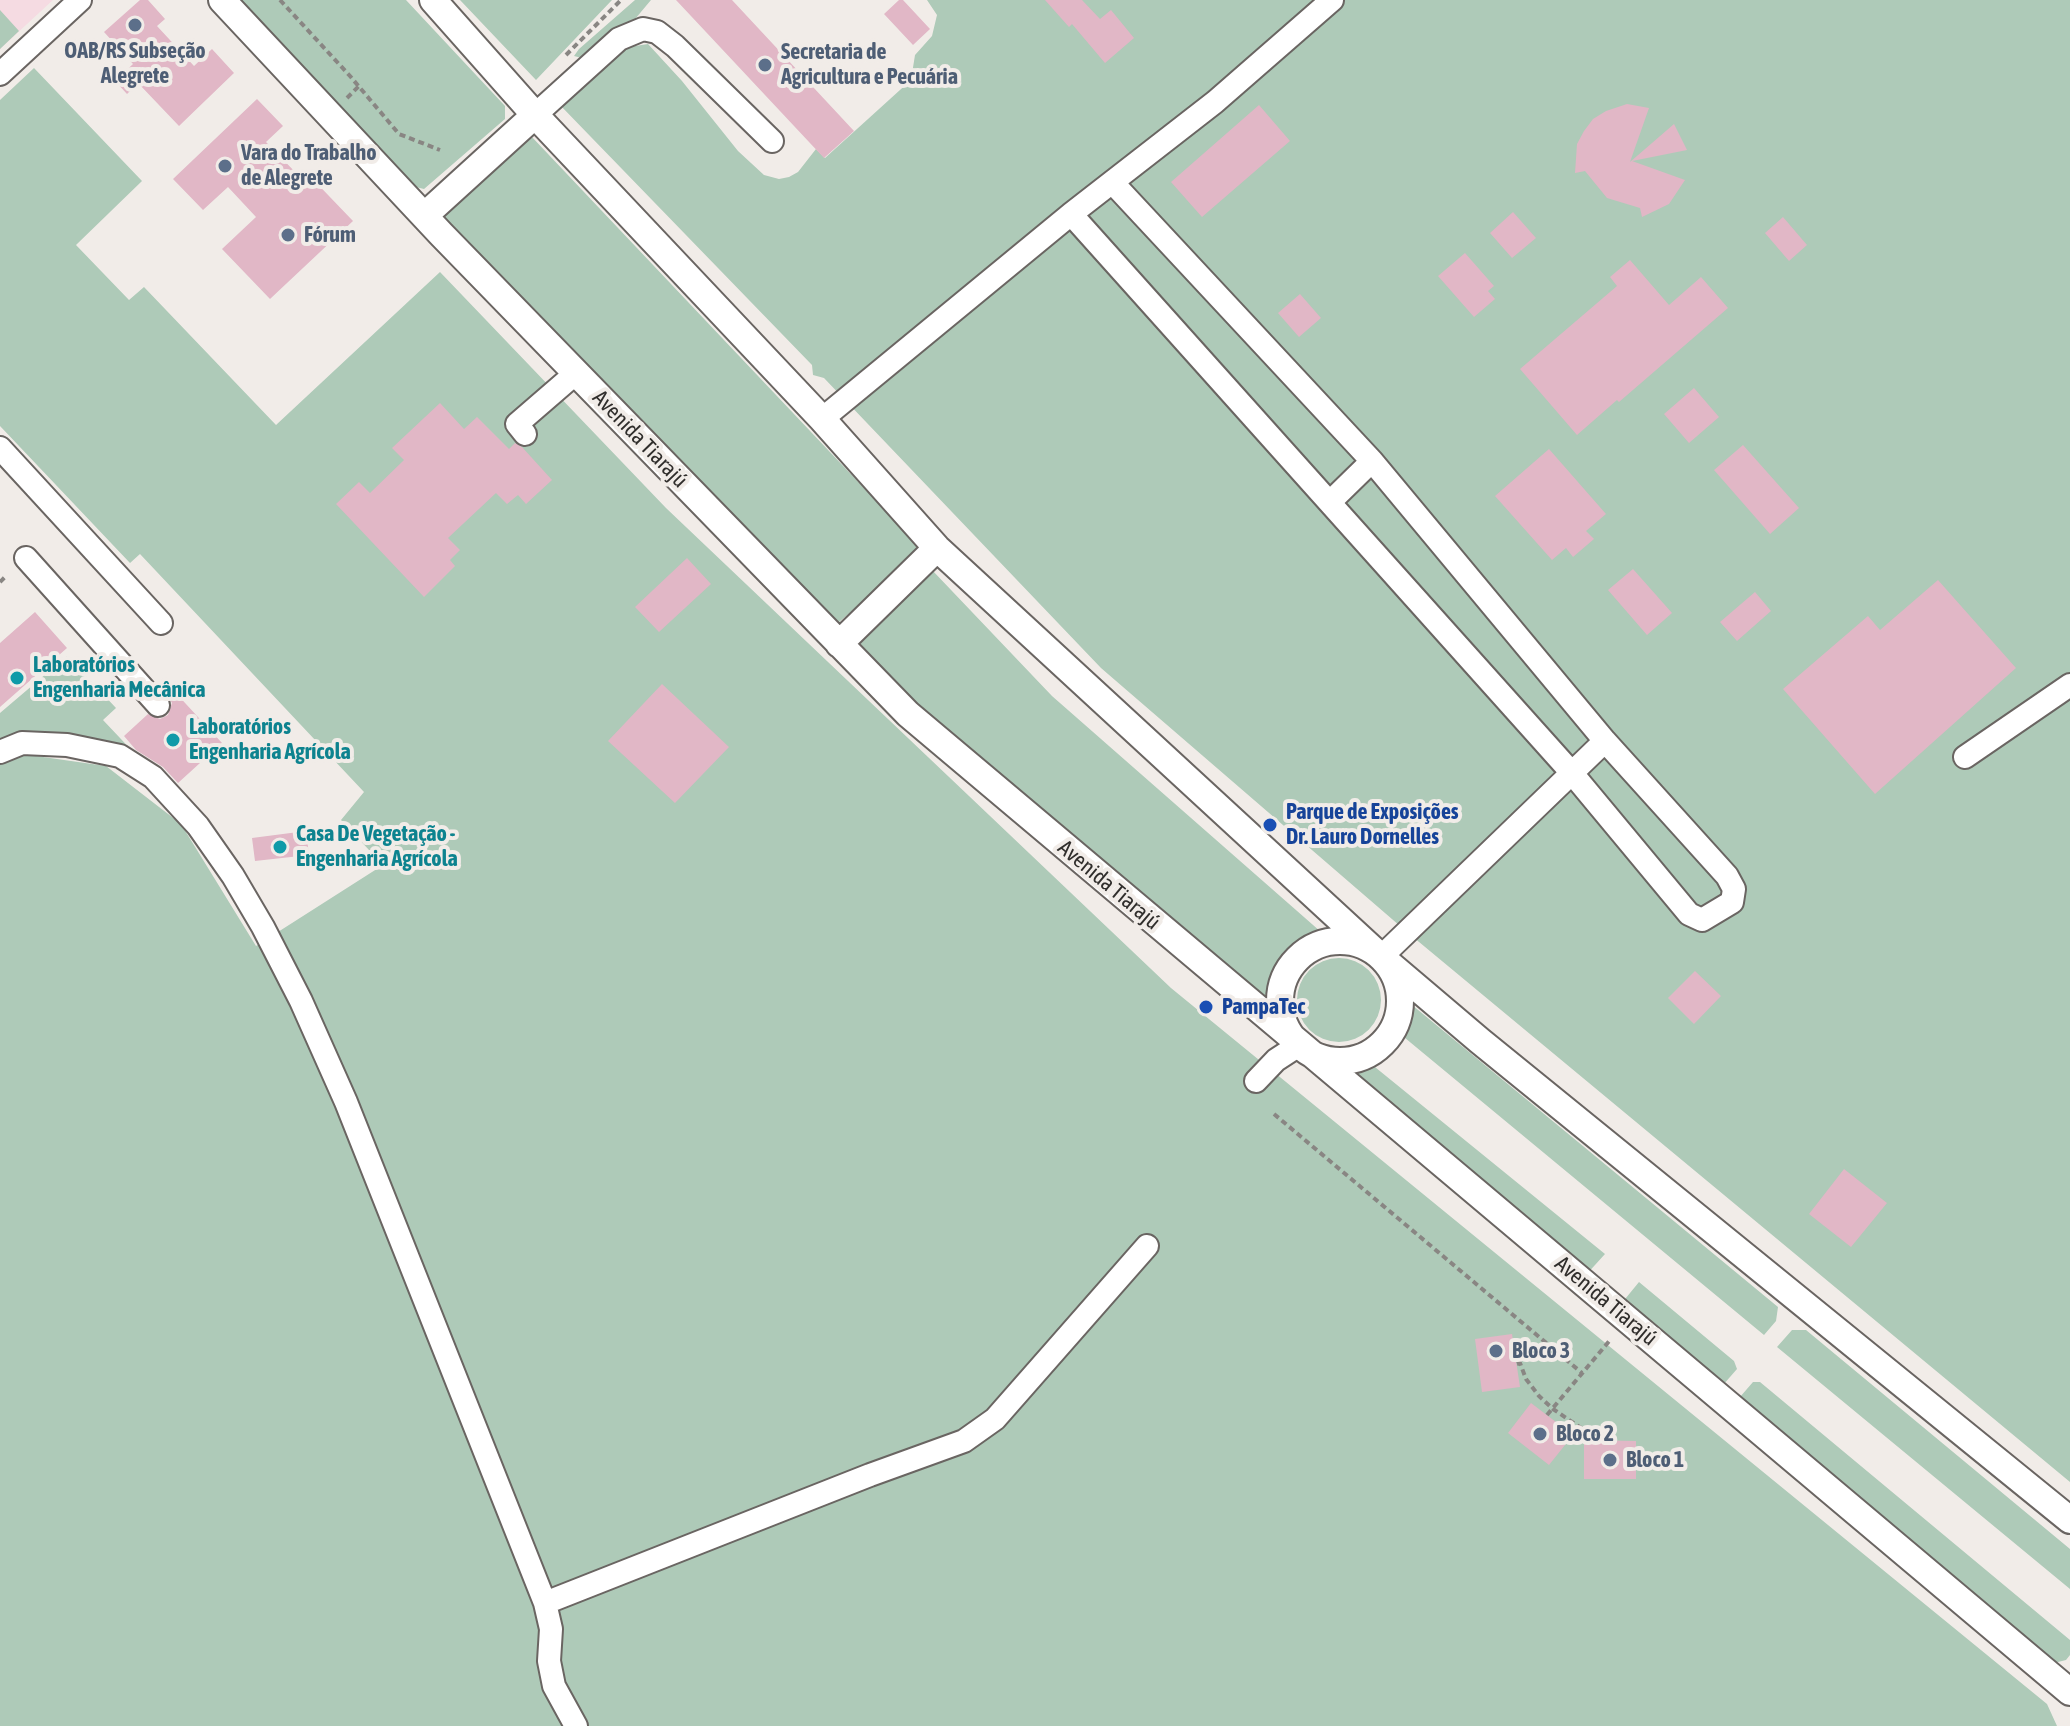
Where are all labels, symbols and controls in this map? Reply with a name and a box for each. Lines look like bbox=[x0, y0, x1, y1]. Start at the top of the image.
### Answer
marker: OAB/RS Subseção Alegrete bbox=[126, 16, 144, 34]
place label: OAB/RS Subseção Alegrete bbox=[64, 38, 206, 90]
place label: Secretaria de Agricultura e Pecuária bbox=[781, 39, 958, 90]
marker: Secretaria de Agricultura e Pecuária bbox=[756, 56, 774, 74]
place label: Vara do Trabalho de Alegrete bbox=[241, 140, 377, 192]
marker: Vara do Trabalho de Alegrete bbox=[216, 157, 234, 175]
place label: Fórum bbox=[304, 222, 356, 248]
marker: Fórum bbox=[279, 226, 297, 244]
street label: Avenida Tiarajú bbox=[587, 385, 693, 493]
place label: Laboratórios Engenharia Mecânica bbox=[33, 652, 206, 704]
marker: Laboratórios Engenharia Mecânica bbox=[8, 669, 26, 687]
place label: Laboratórios Engenharia Agrícola bbox=[189, 714, 351, 766]
marker: Laboratórios Engenharia Agrícola bbox=[164, 731, 182, 749]
place label: Parque de Exposições Dr. Lauro Dornelles bbox=[1286, 799, 1459, 850]
marker: Parque de Exposições Dr. Lauro Dornelles bbox=[1261, 816, 1279, 834]
place label: Casa De Vegetação - Engenharia Agrícola bbox=[296, 821, 458, 872]
street label: Avenida Tiarajú bbox=[1052, 835, 1166, 935]
marker: Casa De Vegetação - Engenharia Agrícola bbox=[271, 838, 289, 856]
place label: PampaTec bbox=[1222, 994, 1305, 1020]
marker: PampaTec bbox=[1197, 998, 1215, 1016]
street label: Avenida Tiarajú bbox=[1549, 1251, 1663, 1351]
place label: Bloco 3 bbox=[1512, 1338, 1570, 1364]
marker: Bloco 3 bbox=[1487, 1342, 1505, 1360]
place label: Bloco 2 bbox=[1556, 1421, 1614, 1447]
marker: Bloco 2 bbox=[1531, 1425, 1549, 1443]
place label: Bloco 1 bbox=[1626, 1447, 1684, 1473]
marker: Bloco 1 bbox=[1601, 1451, 1619, 1469]

